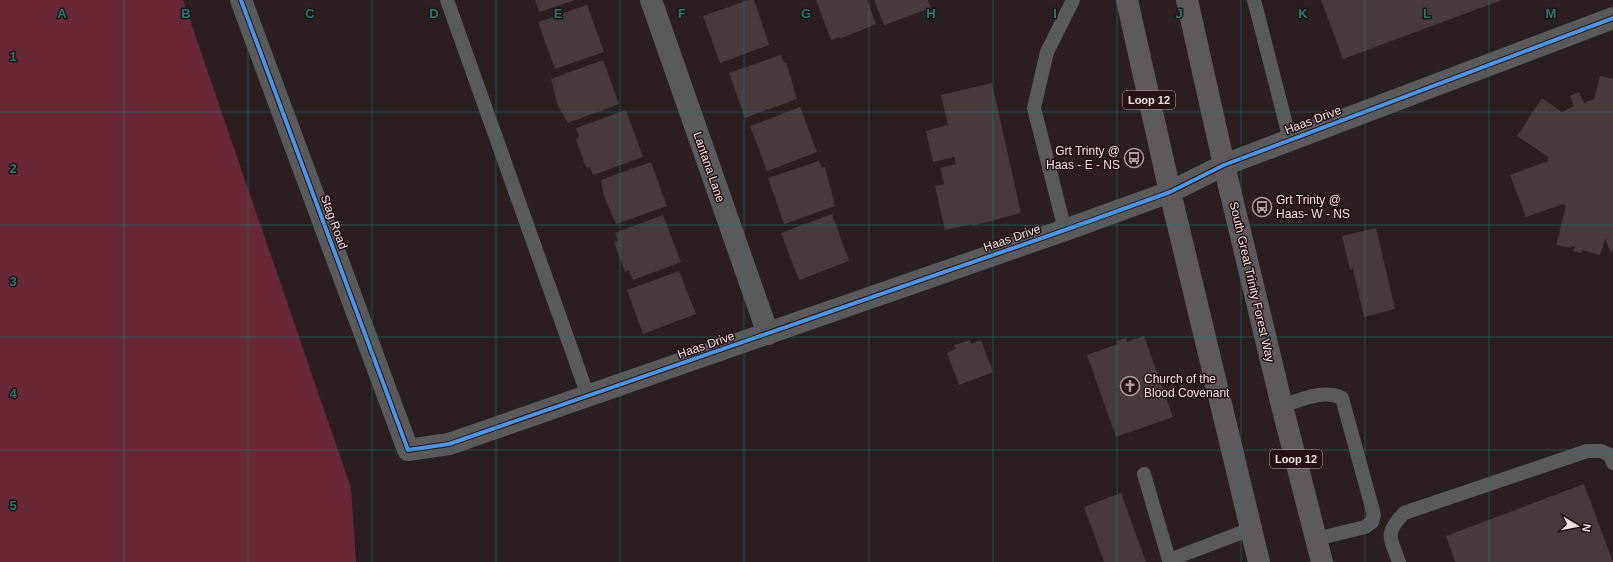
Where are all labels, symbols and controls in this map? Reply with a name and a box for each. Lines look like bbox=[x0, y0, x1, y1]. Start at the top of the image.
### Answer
text: A bbox=[57, 6, 67, 21]
text: B bbox=[181, 6, 191, 21]
text: C bbox=[305, 6, 315, 21]
text: D bbox=[429, 6, 439, 21]
text: E bbox=[554, 6, 563, 21]
text: F bbox=[678, 6, 686, 21]
text: G bbox=[801, 6, 811, 21]
text: H bbox=[926, 6, 936, 21]
text: I bbox=[1053, 6, 1057, 21]
text: J bbox=[1175, 6, 1183, 21]
text: K bbox=[1298, 6, 1308, 21]
text: L bbox=[1423, 6, 1431, 21]
text: M bbox=[1546, 6, 1556, 21]
text: 1 bbox=[9, 49, 17, 64]
road number: Loop 12 bbox=[1123, 91, 1175, 109]
street label: Haas Drive bbox=[1283, 103, 1344, 137]
street label: Lantana Lane bbox=[690, 130, 728, 204]
place label: Grt Trinty @ Haas - E - NS bbox=[1046, 144, 1120, 172]
bus stop icon: Grt Trinty @ Haas - E - NS bbox=[1123, 147, 1145, 169]
text: 2 bbox=[9, 161, 17, 176]
street label: Stag Road bbox=[318, 193, 350, 251]
place label: Grt Trinty @ Haas- W - NS bbox=[1276, 193, 1350, 221]
bus stop icon: Grt Trinty @ Haas- W - NS bbox=[1251, 196, 1273, 218]
street label: South Great Trinity Forest Way bbox=[1227, 200, 1277, 364]
street label: Haas Drive bbox=[982, 222, 1043, 254]
text: 3 bbox=[9, 274, 17, 289]
street label: Haas Drive bbox=[676, 329, 737, 361]
place label: Church of the Blood Covenant bbox=[1144, 372, 1230, 400]
church icon: Church of the Blood Covenant bbox=[1119, 375, 1141, 397]
text: 4 bbox=[9, 386, 17, 401]
road number: Loop 12 bbox=[1270, 450, 1322, 468]
text: 5 bbox=[9, 498, 17, 513]
north arrow bbox=[1557, 506, 1597, 546]
text: N bbox=[1580, 523, 1593, 533]

